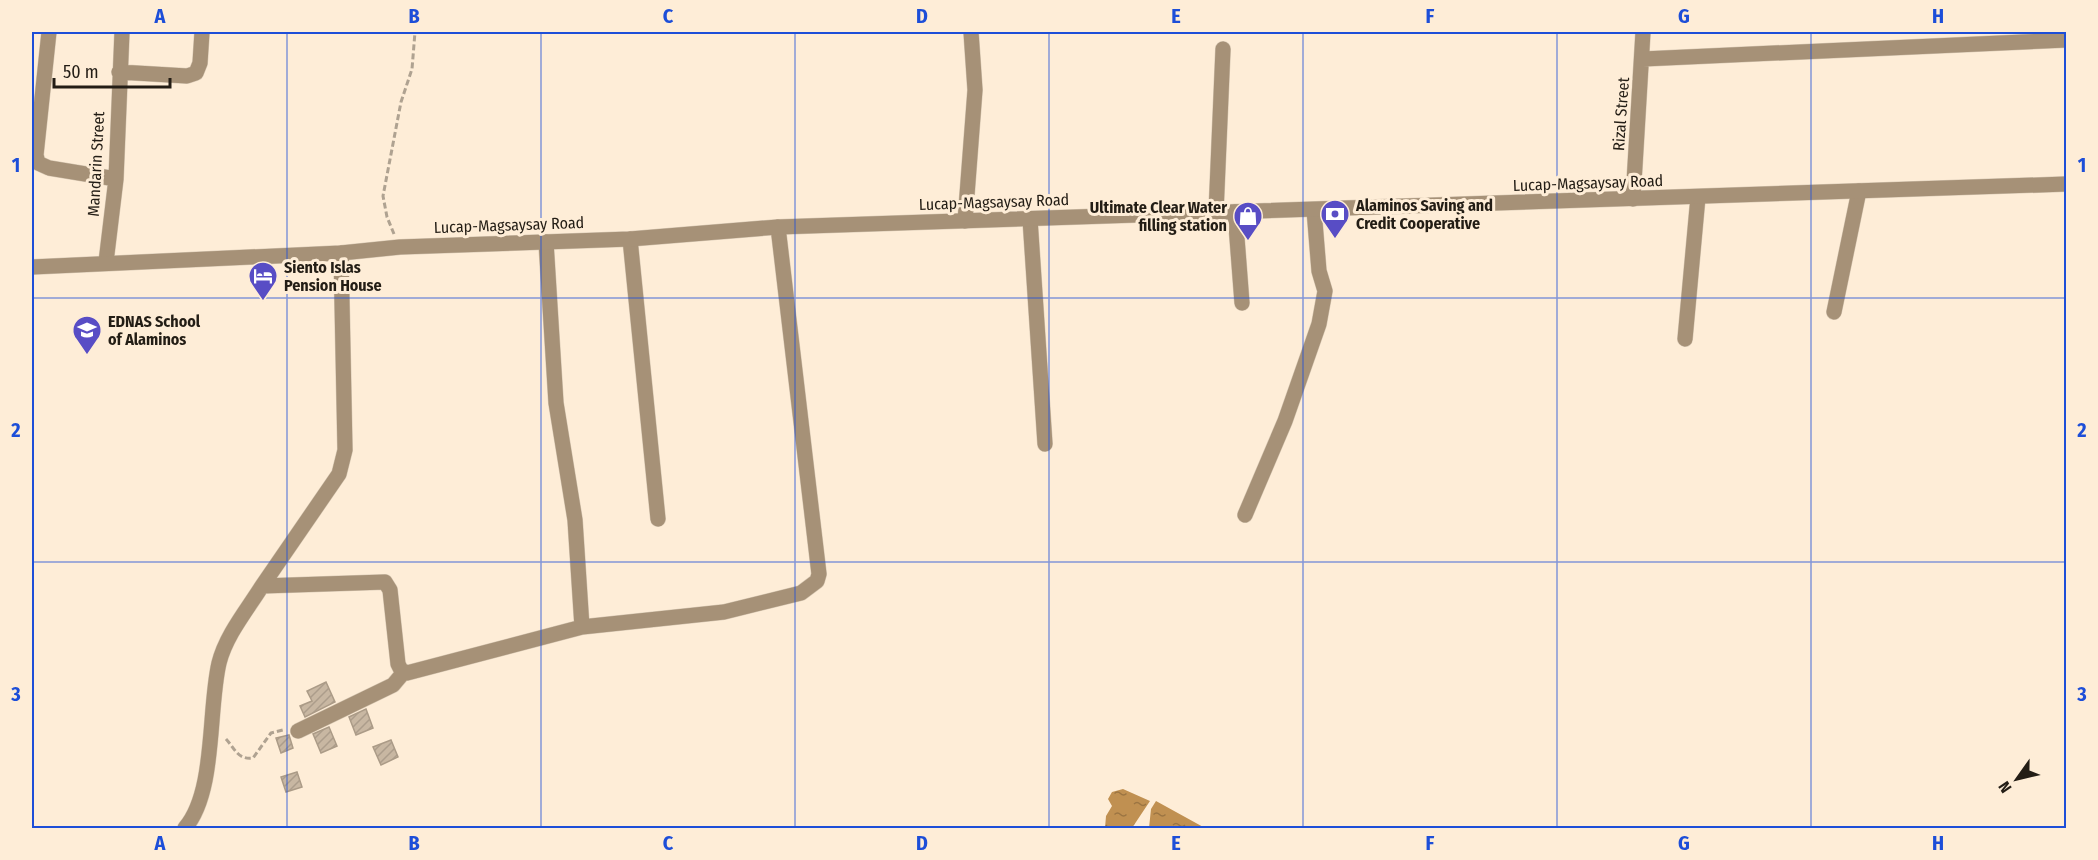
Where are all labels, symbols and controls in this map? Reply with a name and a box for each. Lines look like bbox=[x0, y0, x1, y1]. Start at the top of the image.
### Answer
text: A bbox=[154, 4, 167, 28]
text: B bbox=[408, 4, 420, 28]
text: C bbox=[663, 4, 674, 28]
text: D bbox=[916, 4, 928, 28]
text: E bbox=[1171, 4, 1181, 28]
text: F bbox=[1426, 4, 1435, 28]
text: G bbox=[1678, 4, 1690, 28]
text: H bbox=[1932, 4, 1944, 28]
scale bar bbox=[54, 51, 170, 89]
text: 50 m bbox=[63, 61, 99, 83]
street label: Rizal Street bbox=[1609, 76, 1633, 152]
street label: Mandarin Street bbox=[84, 110, 108, 217]
text: 1 bbox=[12, 153, 20, 177]
text: 1 bbox=[2078, 153, 2086, 177]
street label: Lucap-Magsaysay Road bbox=[1513, 171, 1663, 195]
street label: Lucap-Magsaysay Road bbox=[919, 190, 1069, 214]
place label: Alaminos Saving and Credit Cooperative bbox=[1355, 196, 1493, 233]
place label: Ultimate Clear Water filling station bbox=[1090, 198, 1227, 235]
bank icon: Alaminos Saving and Credit Cooperative bbox=[1319, 198, 1351, 240]
shop icon: Ultimate Clear Water filling station bbox=[1232, 200, 1264, 242]
street label: Lucap-Magsaysay Road bbox=[434, 213, 584, 237]
place label: Siento Islas Pension House bbox=[284, 258, 382, 295]
hotel icon: Siento Islas Pension House bbox=[247, 260, 279, 302]
place label: EDNAS School of Alaminos bbox=[108, 312, 201, 349]
school or university icon: EDNAS School of Alaminos bbox=[71, 314, 103, 356]
text: 2 bbox=[10, 418, 21, 442]
text: 2 bbox=[2076, 418, 2087, 442]
text: 3 bbox=[10, 682, 21, 706]
text: 3 bbox=[2076, 682, 2087, 706]
north arrow bbox=[1987, 749, 2047, 809]
text: N bbox=[1994, 778, 2016, 796]
text: A bbox=[154, 831, 167, 855]
text: B bbox=[408, 831, 420, 855]
text: C bbox=[663, 831, 674, 855]
text: D bbox=[916, 831, 928, 855]
text: E bbox=[1171, 831, 1181, 855]
text: F bbox=[1426, 831, 1435, 855]
text: G bbox=[1678, 831, 1690, 855]
text: H bbox=[1932, 831, 1944, 855]

